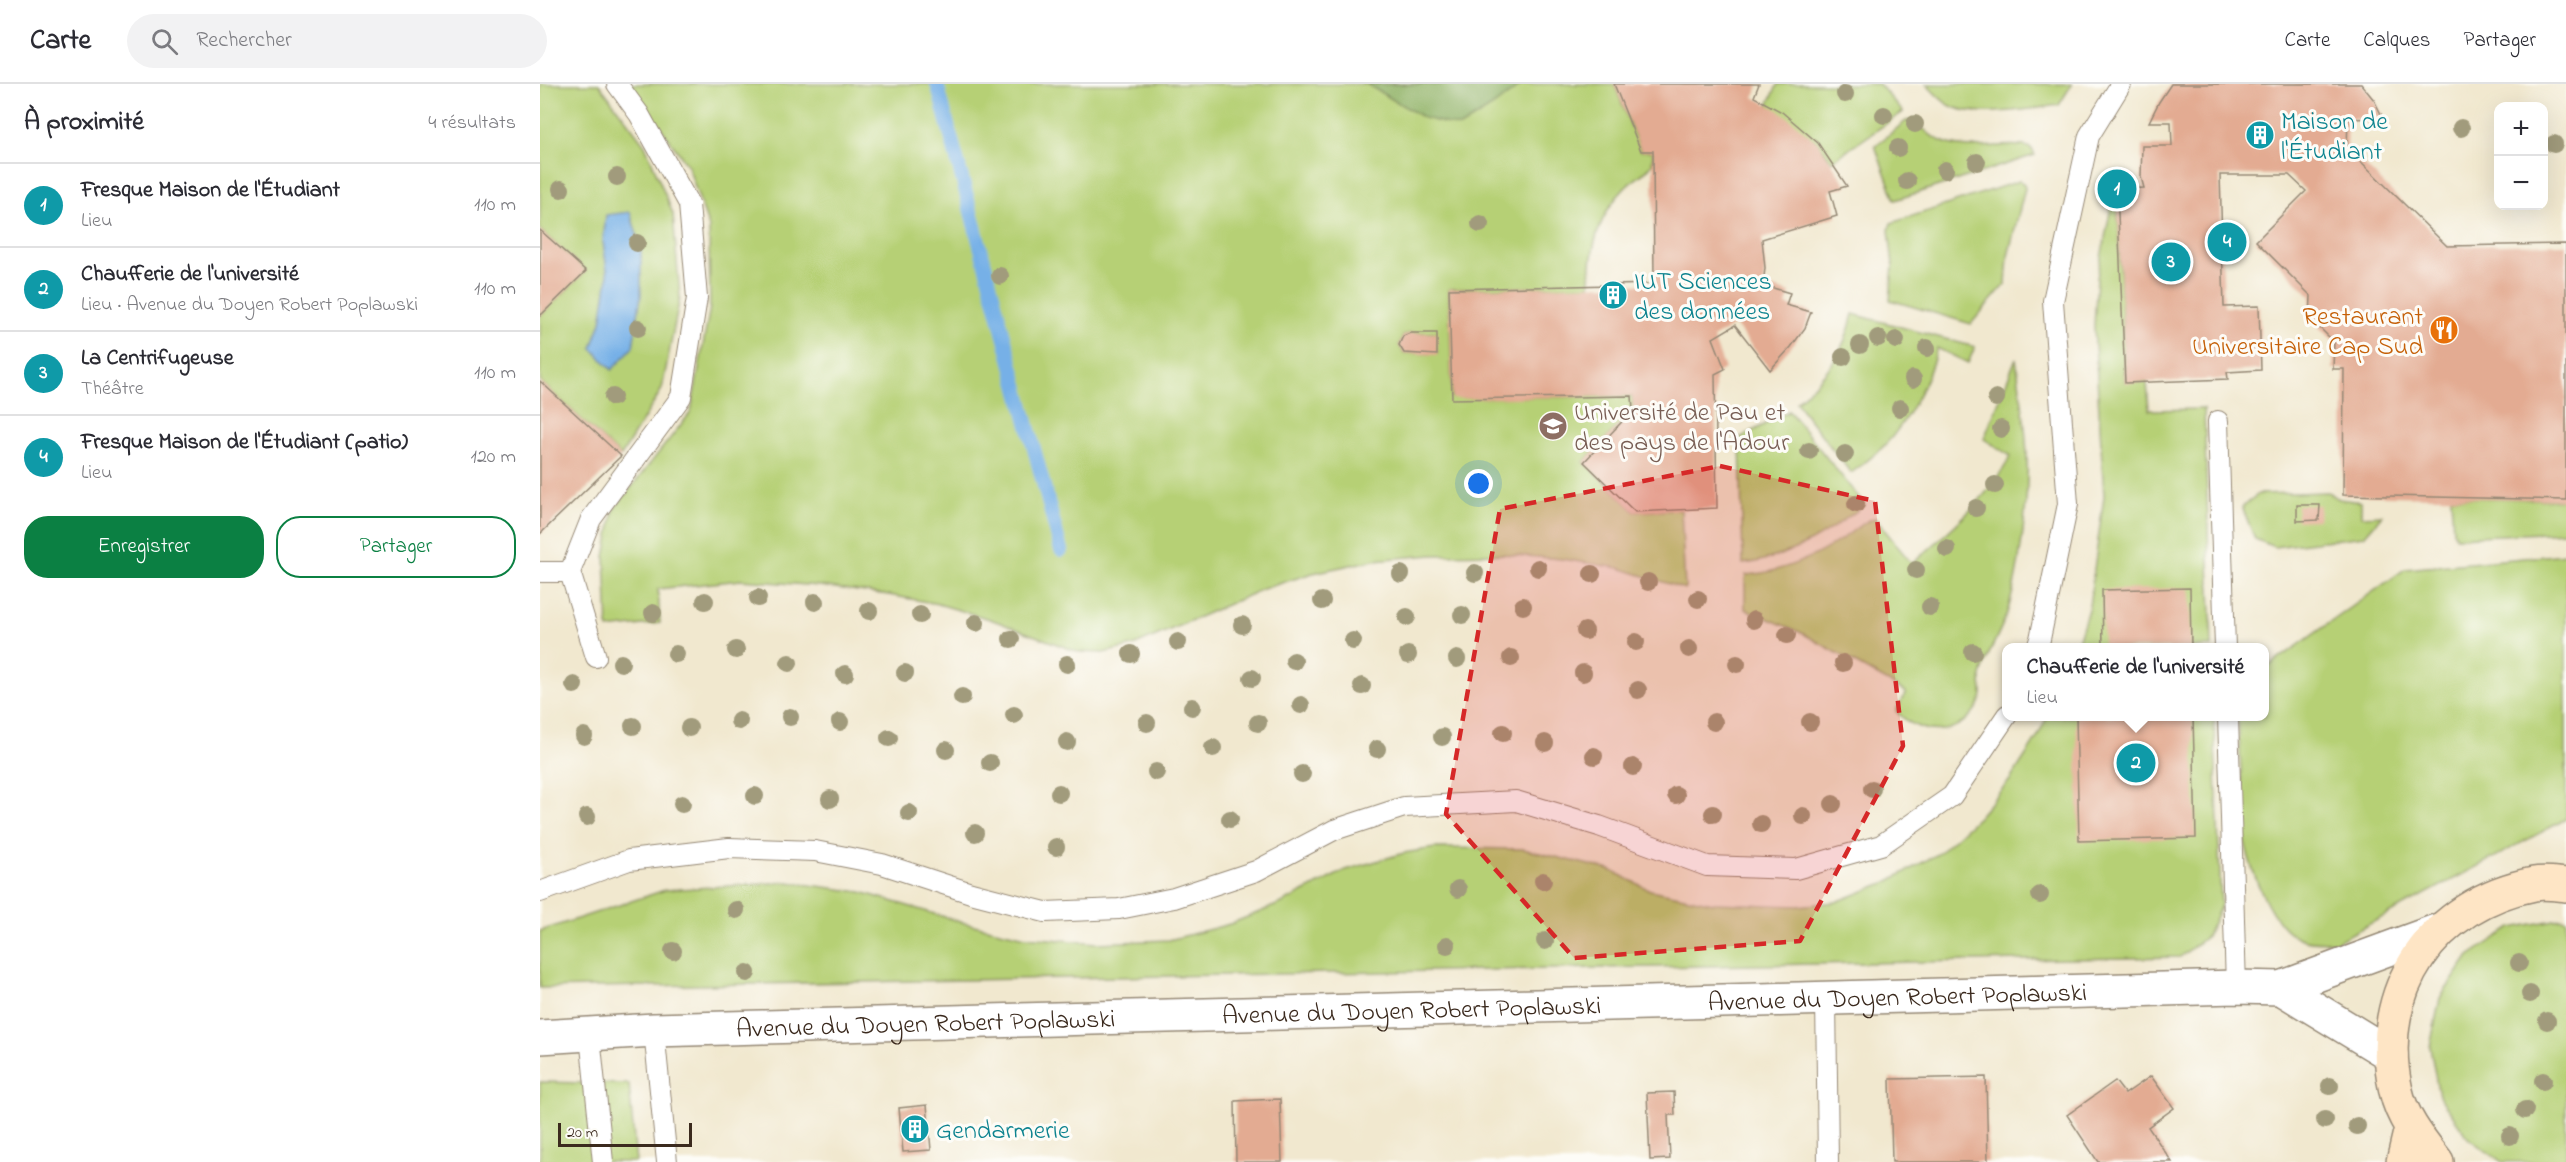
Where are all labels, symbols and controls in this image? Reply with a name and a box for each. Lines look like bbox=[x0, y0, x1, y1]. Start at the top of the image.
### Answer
search box bbox=[127, 14, 547, 68]
text: Carte bbox=[30, 21, 91, 62]
icon: search bbox=[148, 25, 181, 58]
text: Rechercher bbox=[196, 25, 292, 57]
text: Carte bbox=[2284, 26, 2330, 56]
text: Calques bbox=[2363, 26, 2430, 56]
text: Partager bbox=[2463, 26, 2536, 56]
map controls bbox=[2494, 102, 2548, 210]
button: + bbox=[2494, 102, 2548, 156]
text: À proximité bbox=[24, 104, 144, 142]
place label: Maison de l'Étudiant bbox=[2281, 104, 2388, 172]
text: 4 résultats bbox=[428, 109, 516, 138]
building icon: Maison de l'Étudiant bbox=[2244, 119, 2276, 151]
button: − bbox=[2494, 156, 2548, 210]
pin: 1 bbox=[2098, 166, 2136, 212]
text: Fresque Maison de l'Étudiant bbox=[81, 175, 340, 207]
text: 1 bbox=[40, 191, 47, 220]
text: 110 m bbox=[474, 191, 516, 220]
text: Lieu bbox=[81, 207, 112, 236]
pin: 4 bbox=[2208, 220, 2246, 264]
pin: 3 bbox=[2152, 240, 2190, 285]
text: Chaufferie de l'université bbox=[81, 259, 299, 291]
place label: IUT Sciences des données bbox=[1634, 264, 1772, 332]
text: 2 bbox=[39, 275, 48, 304]
text: 110 m bbox=[474, 275, 516, 304]
building icon: IUT Sciences des données bbox=[1597, 279, 1629, 311]
text: Lieu · Avenue du Doyen Robert Poplawski bbox=[81, 291, 418, 320]
place label: Restaurant Universitaire Cap Sud bbox=[2192, 299, 2423, 367]
restaurant icon: Restaurant Universitaire Cap Sud bbox=[2428, 314, 2460, 346]
text: La Centrifugeuse bbox=[81, 343, 234, 375]
text: 3 bbox=[39, 359, 48, 388]
text: 110 m bbox=[474, 359, 516, 388]
text: Théâtre bbox=[81, 375, 144, 404]
place label: Université de Pau et des pays de l'Adour bbox=[1574, 395, 1790, 463]
school or university icon: Université de Pau et des pays de l'Adour bbox=[1537, 410, 1569, 442]
text: Fresque Maison de l'Étudiant (patio) bbox=[81, 427, 408, 459]
text: 4 bbox=[39, 443, 48, 472]
text: 120 m bbox=[471, 443, 516, 472]
text: Lieu bbox=[81, 459, 112, 488]
your location bbox=[1464, 469, 1493, 498]
button: Enregistrer bbox=[24, 516, 264, 578]
button: Partager bbox=[276, 516, 516, 578]
popup bbox=[2002, 643, 2269, 721]
text: Chaufferie de l'université bbox=[2027, 652, 2244, 684]
text: Lieu bbox=[2027, 684, 2058, 713]
pin: 2 bbox=[2116, 740, 2156, 786]
street label: Avenue du Doyen Robert Poplawski bbox=[1707, 975, 2088, 1023]
street label: Avenue du Doyen Robert Poplawski bbox=[1221, 988, 1602, 1037]
street label: Avenue du Doyen Robert Poplawski bbox=[736, 1001, 1116, 1050]
building icon: Gendarmerie bbox=[899, 1113, 931, 1145]
place label: Gendarmerie bbox=[936, 1113, 1070, 1151]
scale bar bbox=[558, 1120, 692, 1148]
text: 20 m bbox=[567, 1121, 598, 1145]

